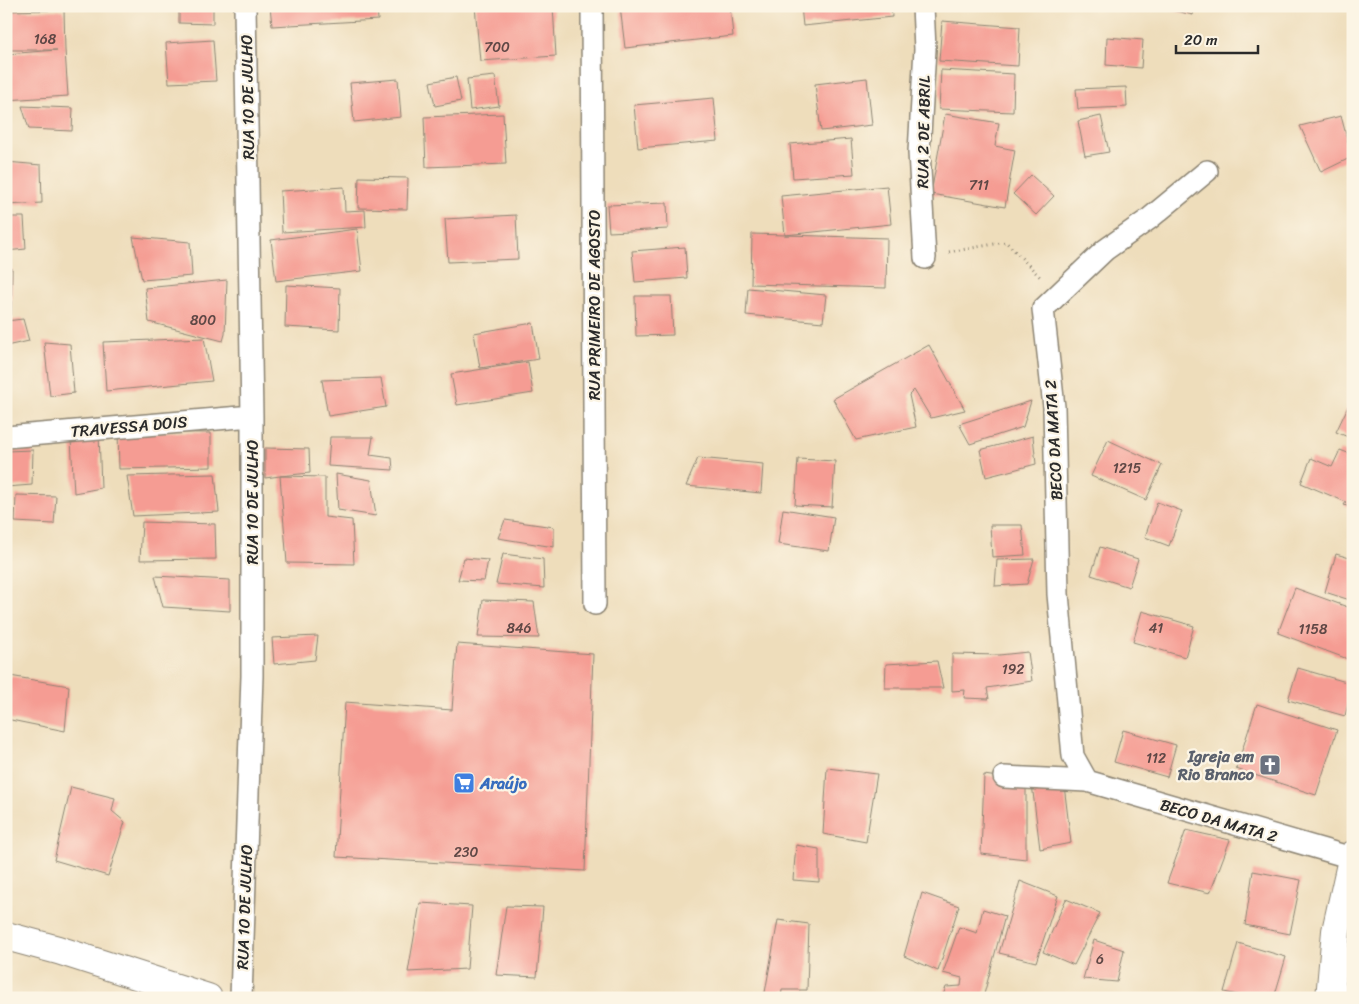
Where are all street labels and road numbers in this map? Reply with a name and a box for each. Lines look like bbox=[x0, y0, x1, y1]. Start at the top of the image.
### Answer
street label: RUA 10 DE JULHO bbox=[232, 34, 263, 160]
street label: RUA 2 DE ABRIL bbox=[908, 75, 939, 189]
street label: RUA PRIMEIRO DE AGOSTO bbox=[580, 210, 609, 400]
street label: BECO DA MATA 2 bbox=[1036, 379, 1071, 501]
street label: TRAVESSA DOIS bbox=[69, 407, 189, 446]
street label: RUA 10 DE JULHO bbox=[238, 440, 267, 565]
street label: BECO DA MATA 2 bbox=[1157, 790, 1281, 851]
street label: RUA 10 DE JULHO bbox=[228, 844, 261, 970]

